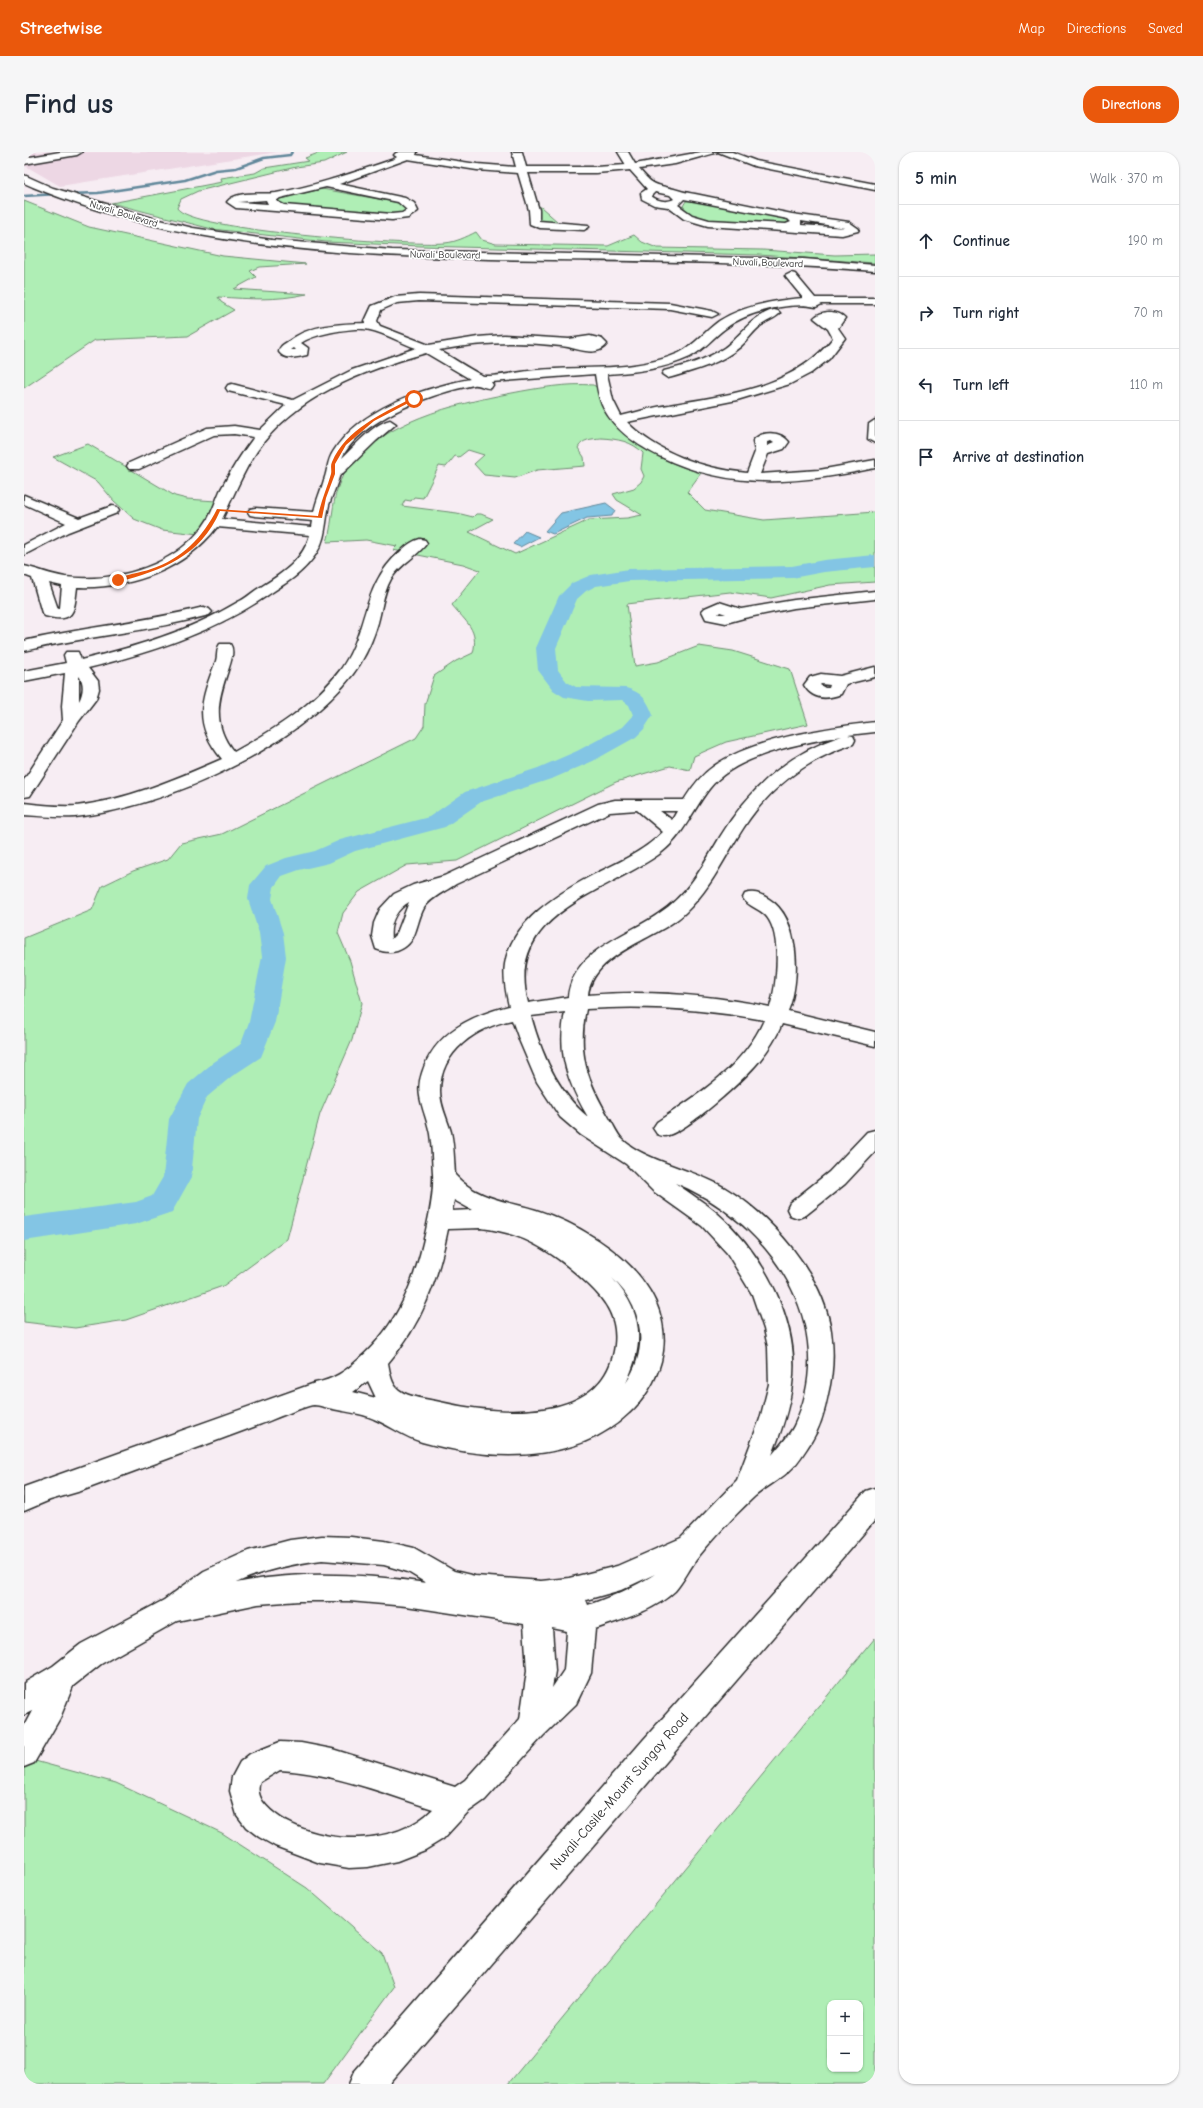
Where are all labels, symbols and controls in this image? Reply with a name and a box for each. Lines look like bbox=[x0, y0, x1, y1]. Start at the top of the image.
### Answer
text: Streetwise bbox=[20, 17, 102, 39]
text: Map bbox=[1018, 20, 1045, 37]
text: Directions bbox=[1067, 20, 1126, 37]
text: Saved bbox=[1148, 20, 1183, 37]
button: Directions bbox=[1083, 86, 1179, 123]
text: Find us bbox=[24, 88, 113, 120]
text: 5 min bbox=[915, 169, 957, 188]
text: Walk · 370 m bbox=[1090, 171, 1163, 186]
street label: Nuvali Boulevard bbox=[88, 198, 159, 230]
icon: ahead bbox=[915, 230, 937, 252]
text: Continue bbox=[953, 232, 1010, 250]
text: 190 m bbox=[1128, 233, 1163, 248]
street label: Nuvali Boulevard bbox=[410, 248, 480, 262]
street label: Nuvali Boulevard bbox=[733, 256, 803, 270]
icon: right bbox=[915, 302, 937, 324]
text: Turn right bbox=[953, 304, 1019, 322]
text: 70 m bbox=[1134, 305, 1163, 320]
icon: left bbox=[915, 374, 937, 396]
text: Turn left bbox=[953, 376, 1009, 394]
text: 110 m bbox=[1130, 377, 1163, 392]
route start bbox=[405, 390, 423, 408]
icon: arrive bbox=[915, 446, 937, 468]
text: Arrive at destination bbox=[953, 448, 1084, 466]
route end bbox=[109, 571, 127, 589]
street label: Nuvali-Casile-Mount Sungay Road bbox=[546, 1709, 692, 1873]
map controls bbox=[827, 2000, 863, 2072]
button: + bbox=[827, 2000, 863, 2036]
button: − bbox=[827, 2036, 863, 2072]

